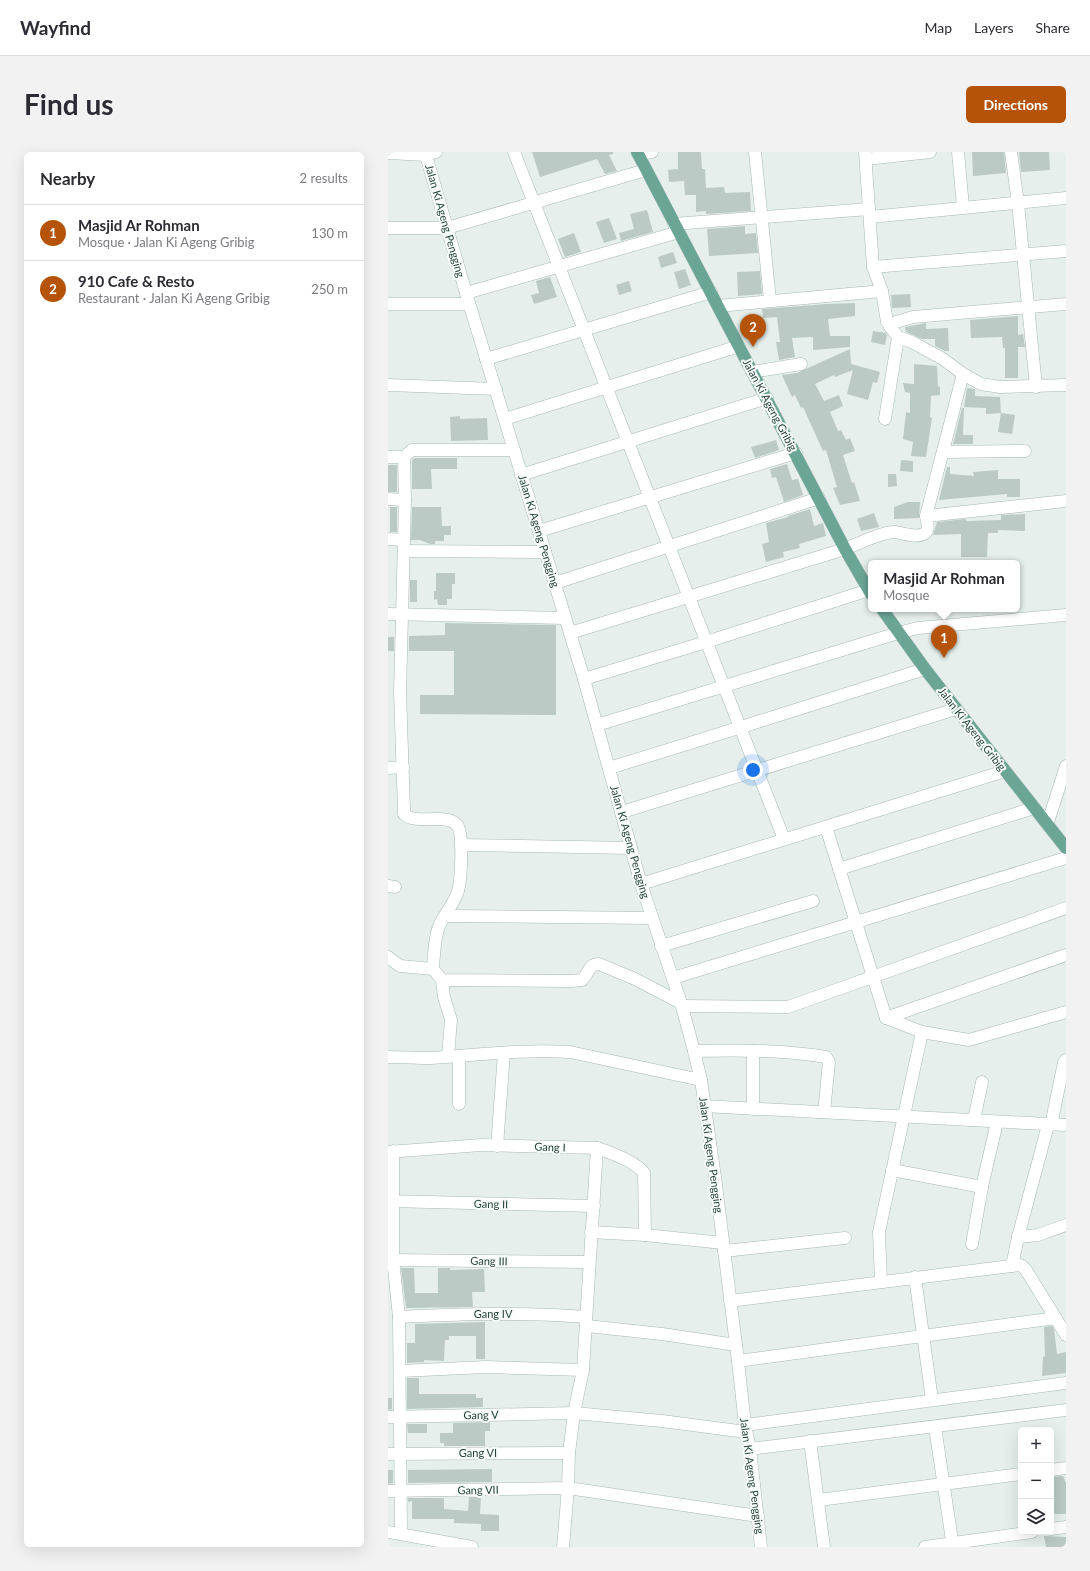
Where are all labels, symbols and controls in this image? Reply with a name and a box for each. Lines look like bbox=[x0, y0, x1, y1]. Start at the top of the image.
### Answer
text: Wayfind bbox=[20, 16, 91, 39]
text: Map bbox=[924, 19, 952, 36]
text: Layers bbox=[974, 19, 1014, 36]
text: Share bbox=[1036, 19, 1070, 36]
button: Directions bbox=[966, 86, 1066, 123]
text: Find us bbox=[24, 87, 114, 121]
street label: Jalan Ki Ageng Pengging bbox=[423, 163, 468, 279]
text: Nearby bbox=[40, 168, 95, 189]
text: 2 results bbox=[300, 170, 348, 186]
text: Masjid Ar Rohman bbox=[78, 216, 200, 234]
text: 1 bbox=[49, 225, 57, 241]
text: 130 m bbox=[311, 225, 348, 241]
text: Mosque · Jalan Ki Ageng Gribig bbox=[78, 234, 254, 250]
text: 910 Cafe & Resto bbox=[78, 272, 194, 290]
text: 2 bbox=[49, 281, 57, 297]
text: 250 m bbox=[311, 281, 348, 297]
text: Restaurant · Jalan Ki Ageng Gribig bbox=[78, 290, 270, 306]
pin: 2 bbox=[740, 314, 766, 347]
street label: Jalan Ki Ageng Gribig bbox=[741, 357, 800, 453]
street label: Jalan Ki Ageng Pengging bbox=[516, 473, 563, 589]
popup bbox=[868, 560, 1020, 612]
text: Masjid Ar Rohman bbox=[883, 569, 1005, 587]
text: Mosque bbox=[883, 587, 929, 603]
pin: 1 bbox=[931, 625, 957, 658]
street label: Jalan Ki Ageng Gribig bbox=[936, 685, 1009, 773]
your location bbox=[743, 760, 763, 780]
street label: Jalan Ki Ageng Pengging bbox=[608, 784, 653, 900]
street label: Jalan Ki Ageng Pengging bbox=[697, 1096, 726, 1214]
street label: Gang I bbox=[534, 1139, 566, 1154]
street label: Gang II bbox=[474, 1197, 508, 1210]
street label: Gang III bbox=[470, 1254, 508, 1267]
street label: Gang IV bbox=[474, 1307, 513, 1320]
street label: Gang V bbox=[463, 1408, 499, 1421]
street label: Jalan Ki Ageng Pengging bbox=[738, 1417, 767, 1535]
map controls bbox=[1018, 1427, 1054, 1535]
button: + bbox=[1018, 1427, 1054, 1463]
street label: Gang VI bbox=[459, 1446, 497, 1459]
button: − bbox=[1018, 1463, 1054, 1499]
street label: Gang VII bbox=[457, 1483, 499, 1496]
button: layers bbox=[1018, 1499, 1054, 1535]

